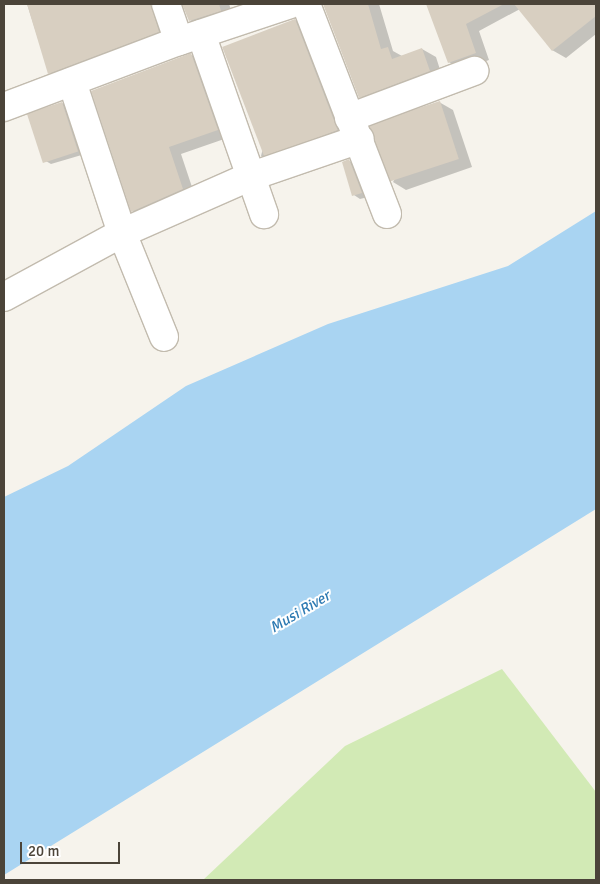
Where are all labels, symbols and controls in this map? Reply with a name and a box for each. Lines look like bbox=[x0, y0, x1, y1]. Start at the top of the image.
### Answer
water label: Musi River bbox=[267, 587, 333, 637]
scale bar bbox=[22, 832, 122, 864]
text: 20 m bbox=[28, 842, 59, 860]

